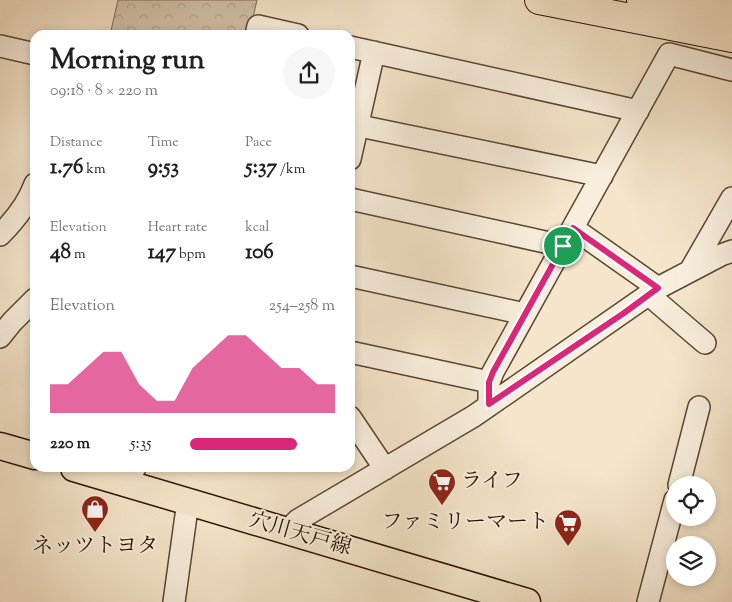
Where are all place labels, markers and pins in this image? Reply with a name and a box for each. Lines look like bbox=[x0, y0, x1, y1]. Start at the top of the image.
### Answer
pin bbox=[542, 225, 584, 267]
supermarket icon: ライフ bbox=[427, 467, 457, 506]
place label: ライフ bbox=[461, 467, 523, 497]
shop icon: ネッツトヨタ bbox=[80, 494, 110, 533]
place label: ファミリーマート bbox=[381, 508, 549, 538]
supermarket icon: ファミリーマート bbox=[553, 508, 583, 547]
place label: ネッツトヨタ bbox=[32, 532, 158, 562]

